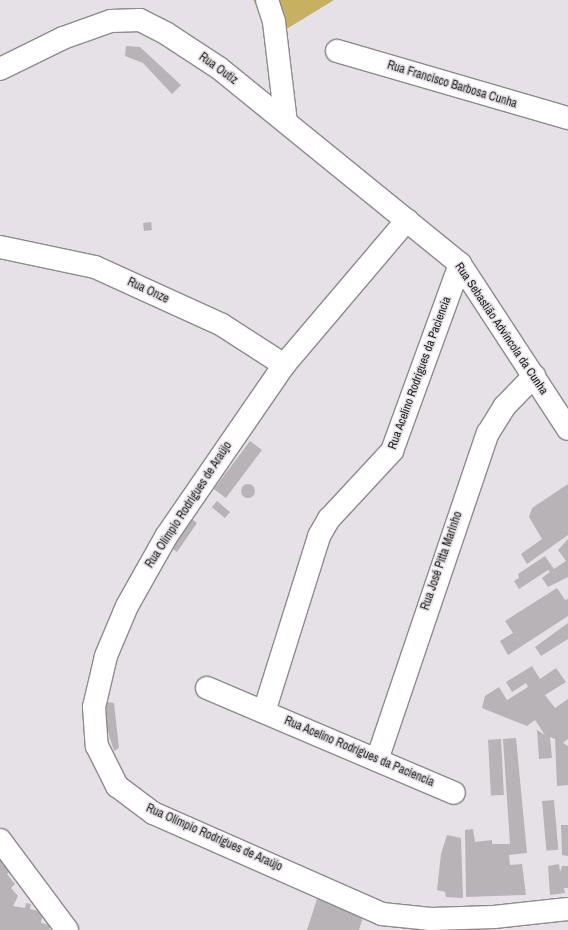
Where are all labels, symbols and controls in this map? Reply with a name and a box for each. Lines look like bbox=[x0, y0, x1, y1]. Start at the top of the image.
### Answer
street label: Rua Outiz bbox=[196, 50, 240, 88]
street label: Rua Francisco Barbosa Cunha bbox=[385, 58, 519, 112]
street label: Rua Sebastião Advíncola da Cunha bbox=[451, 260, 551, 398]
street label: Rua Onze bbox=[125, 275, 171, 307]
street label: Rua Acelino Rodrigues da Paciencia bbox=[386, 294, 454, 452]
street label: Rua Olímpio Rodrigues de Araújo bbox=[143, 439, 235, 571]
street label: Rua José Pitta Marinho bbox=[418, 510, 466, 612]
street label: Rua Acelino Rodrigues da Paciencia bbox=[282, 714, 436, 790]
street label: Rua Olímpio Rodrigues de Araújo bbox=[143, 801, 285, 875]

